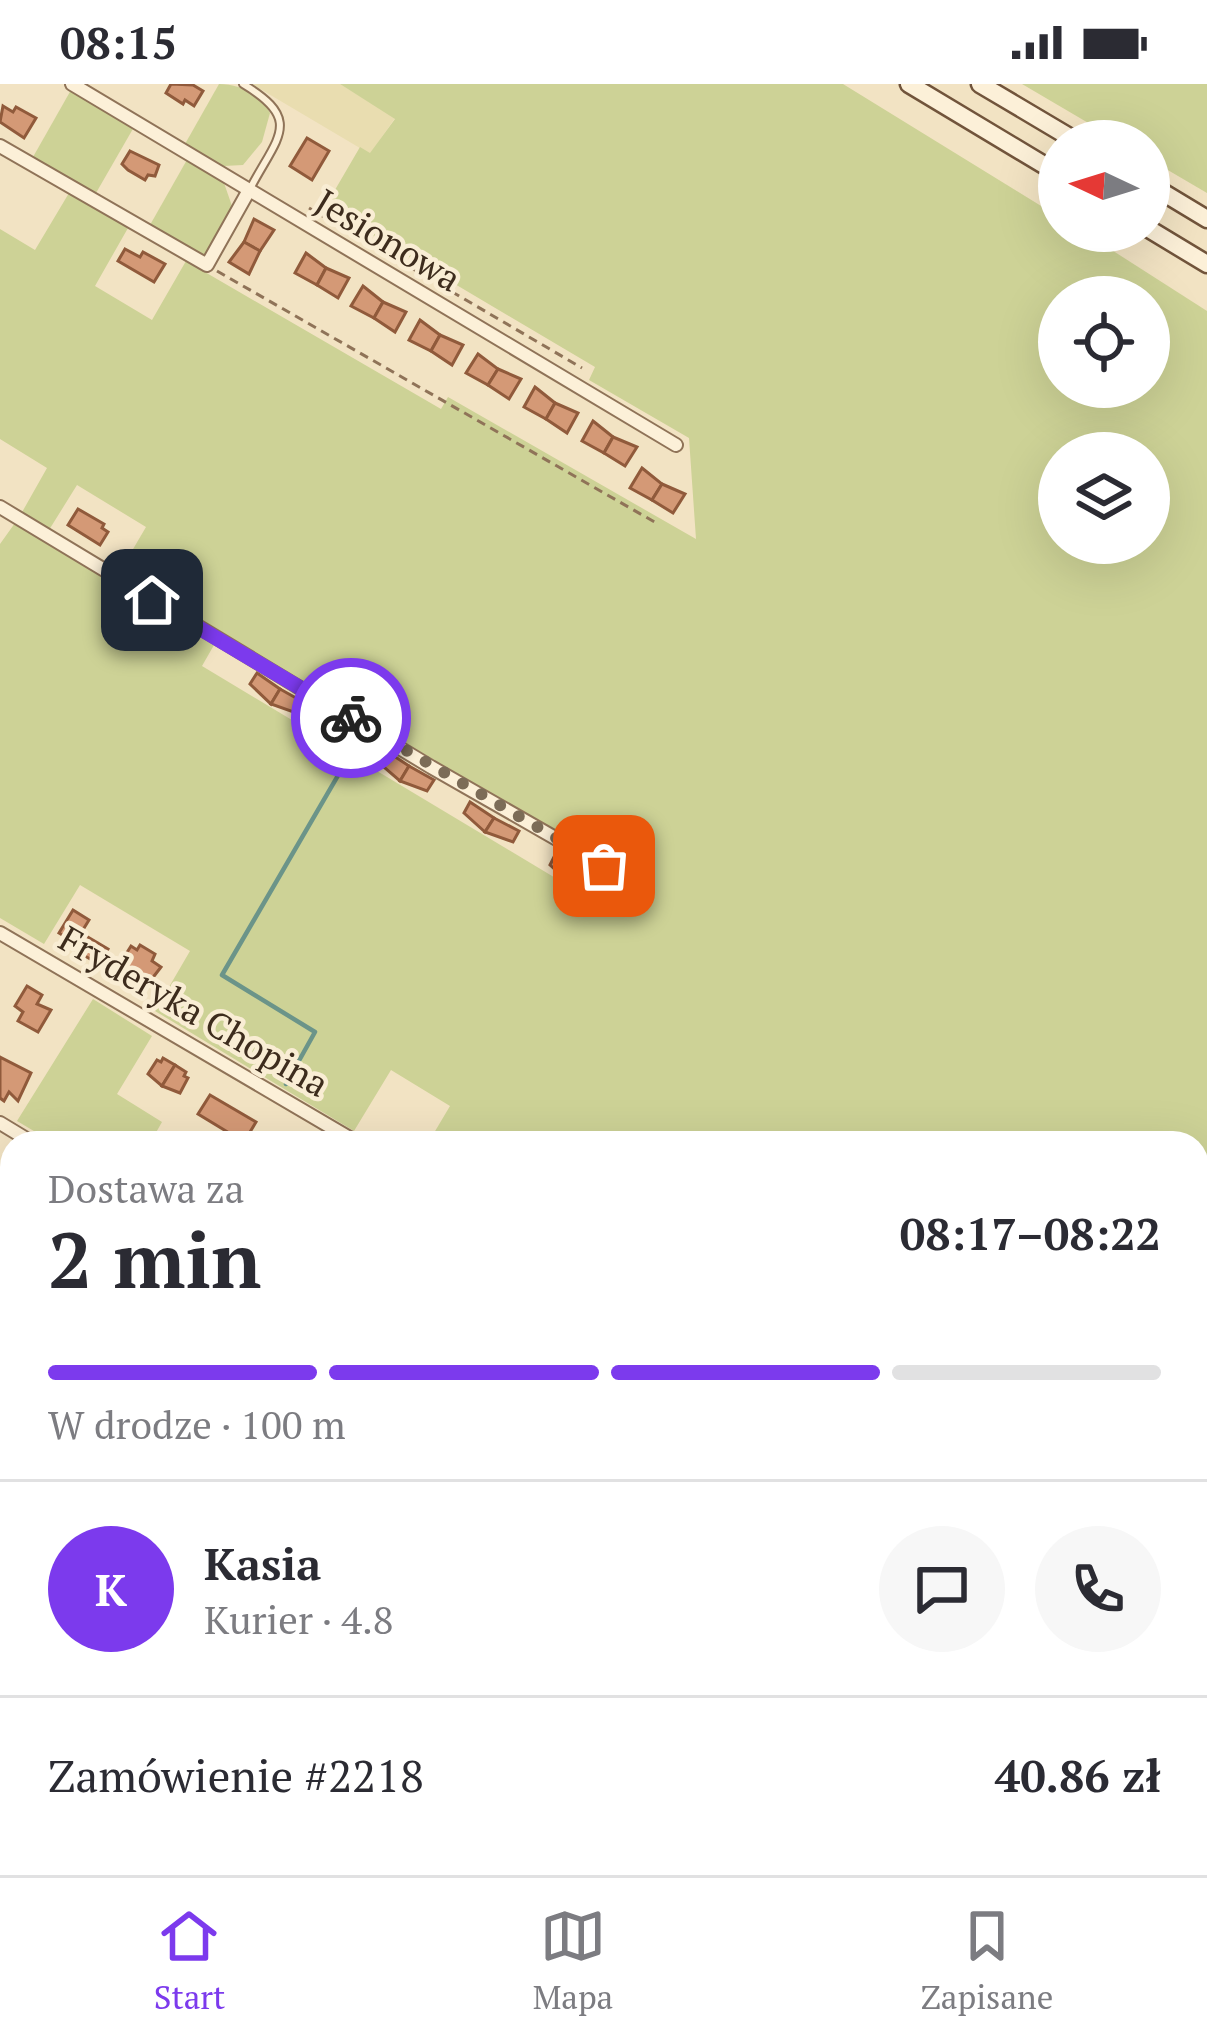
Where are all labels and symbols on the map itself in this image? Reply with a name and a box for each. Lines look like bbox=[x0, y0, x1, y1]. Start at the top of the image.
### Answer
north arrow bbox=[1038, 120, 1170, 252]
street label: Jesionowa bbox=[307, 178, 470, 301]
pin bbox=[101, 549, 203, 651]
courier bbox=[291, 658, 411, 778]
pin bbox=[553, 815, 655, 917]
street label: Fryderyka Chopina bbox=[51, 914, 337, 1107]

